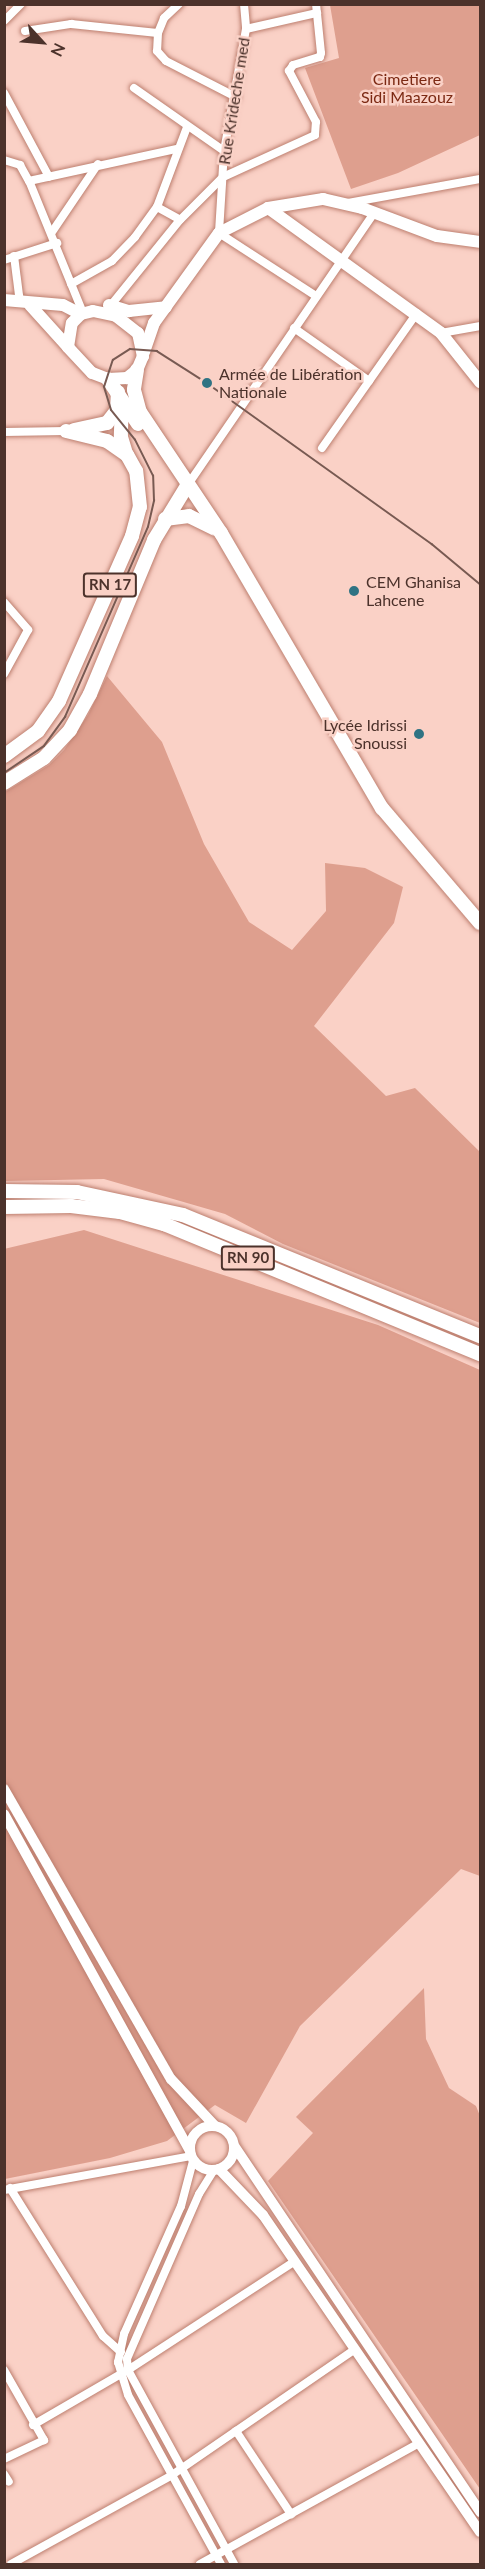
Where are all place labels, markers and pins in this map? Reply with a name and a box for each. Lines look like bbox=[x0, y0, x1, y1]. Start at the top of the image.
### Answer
place label: Armée de Libération Nationale bbox=[219, 364, 362, 402]
marker: Armée de Libération Nationale bbox=[200, 376, 214, 390]
place label: CEM Ghanisa Lahcene bbox=[366, 572, 461, 610]
marker: CEM Ghanisa Lahcene bbox=[347, 584, 361, 598]
place label: Lycée Idrissi Snoussi bbox=[323, 715, 407, 753]
marker: Lycée Idrissi Snoussi bbox=[412, 727, 426, 741]

